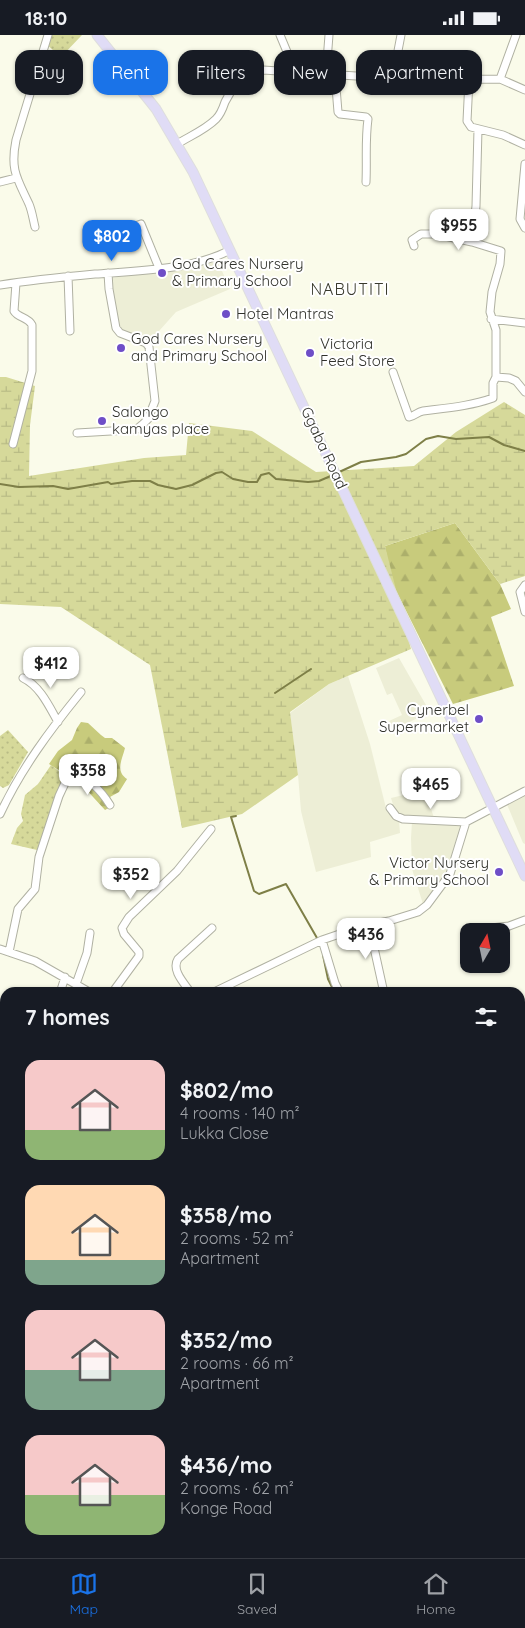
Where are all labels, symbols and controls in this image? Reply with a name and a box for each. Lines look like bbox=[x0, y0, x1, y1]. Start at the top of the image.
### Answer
text: 18:10 bbox=[25, 6, 67, 30]
chip: Buy bbox=[15, 50, 83, 95]
chip: Rent bbox=[93, 50, 168, 95]
chip: Filters bbox=[178, 50, 264, 95]
chip: New bbox=[274, 50, 346, 95]
chip: Apartment bbox=[356, 50, 482, 95]
pin: $955 bbox=[429, 209, 489, 251]
text: $955 bbox=[440, 215, 478, 235]
pin: $802 bbox=[82, 219, 142, 262]
text: $802 bbox=[93, 226, 131, 246]
place label: God Cares Nursery & Primary School bbox=[172, 254, 304, 290]
marker: God Cares Nursery & Primary School bbox=[156, 267, 168, 279]
district label: NABUTITI bbox=[310, 279, 390, 299]
place label: Hotel Mantras bbox=[236, 304, 334, 323]
marker: Hotel Mantras bbox=[220, 308, 232, 320]
place label: God Cares Nursery and Primary School bbox=[131, 329, 267, 365]
place label: Victoria Feed Store bbox=[320, 334, 395, 370]
marker: God Cares Nursery and Primary School bbox=[115, 342, 127, 354]
marker: Victoria Feed Store bbox=[304, 347, 316, 359]
place label: Salongo kamyas place bbox=[112, 402, 209, 438]
street label: Ggaba Road bbox=[297, 404, 352, 492]
marker: Salongo kamyas place bbox=[96, 415, 108, 427]
pin: $412 bbox=[21, 647, 81, 689]
text: $412 bbox=[34, 653, 68, 673]
place label: Cynerbel Supermarket bbox=[379, 700, 469, 736]
marker: Cynerbel Supermarket bbox=[473, 713, 485, 725]
pin: $358 bbox=[58, 753, 118, 796]
text: $358 bbox=[70, 760, 106, 780]
pin: $465 bbox=[401, 767, 461, 810]
text: $465 bbox=[412, 774, 450, 794]
place label: Victor Nursery & Primary School bbox=[369, 853, 489, 889]
pin: $352 bbox=[101, 857, 161, 900]
text: $352 bbox=[113, 864, 149, 884]
marker: Victor Nursery & Primary School bbox=[493, 866, 505, 878]
pin: $436 bbox=[336, 917, 396, 960]
north arrow bbox=[460, 923, 510, 973]
map controls bbox=[460, 923, 510, 973]
text: $436 bbox=[348, 924, 384, 944]
icon: filters bbox=[472, 1003, 500, 1031]
text: 7 homes bbox=[25, 1004, 110, 1030]
text: $802/mo bbox=[180, 1077, 273, 1103]
icon: home bbox=[65, 1080, 125, 1140]
text: 4 rooms · 140 m² bbox=[180, 1103, 300, 1123]
text: Lukka Close bbox=[180, 1123, 269, 1143]
text: $358/mo bbox=[180, 1202, 272, 1228]
icon: home bbox=[65, 1205, 125, 1265]
text: 2 rooms · 52 m² bbox=[180, 1228, 294, 1248]
text: Apartment bbox=[180, 1248, 260, 1268]
text: $352/mo bbox=[180, 1327, 272, 1353]
icon: home bbox=[65, 1330, 125, 1390]
text: 2 rooms · 66 m² bbox=[180, 1353, 294, 1373]
text: Apartment bbox=[180, 1373, 260, 1393]
text: $436/mo bbox=[180, 1452, 272, 1478]
icon: home bbox=[65, 1455, 125, 1515]
text: 2 rooms · 62 m² bbox=[180, 1478, 294, 1498]
text: Konge Road bbox=[180, 1498, 272, 1518]
tab: Map bbox=[70, 1570, 98, 1618]
tab: Saved bbox=[237, 1570, 277, 1618]
tab: Home bbox=[416, 1570, 455, 1618]

